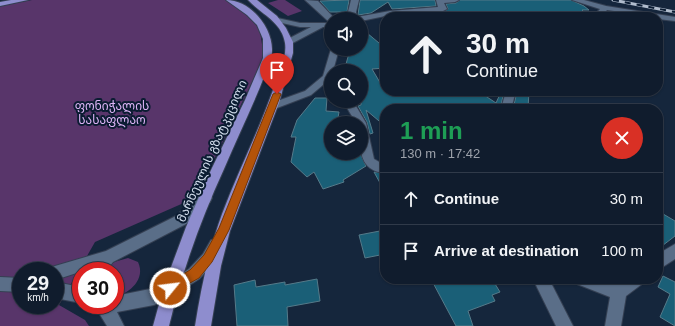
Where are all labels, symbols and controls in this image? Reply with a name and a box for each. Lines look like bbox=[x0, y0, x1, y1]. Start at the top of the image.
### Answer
map controls bbox=[324, 12, 368, 160]
button: sound bbox=[324, 12, 368, 56]
icon: ahead bbox=[400, 28, 452, 80]
text: 30 m bbox=[466, 28, 530, 59]
pin bbox=[260, 53, 294, 94]
icon: arrive bbox=[266, 59, 288, 81]
text: Continue bbox=[466, 61, 538, 81]
button: search bbox=[324, 64, 368, 108]
street label: მარნეულის გზატკეცილი bbox=[174, 78, 251, 225]
park label: ფონიჭალის სასაფლაო bbox=[75, 99, 149, 128]
button: layers bbox=[324, 116, 368, 160]
text: 1 min bbox=[400, 117, 463, 144]
button: close bbox=[601, 117, 643, 159]
text: 130 m · 17:42 bbox=[400, 146, 480, 161]
icon: ahead bbox=[400, 188, 422, 210]
text: Continue bbox=[434, 190, 499, 207]
text: 30 m bbox=[610, 190, 643, 207]
icon: arrive bbox=[400, 240, 422, 262]
text: Arrive at destination bbox=[434, 242, 579, 259]
text: 100 m bbox=[601, 242, 643, 259]
speed limit sign: 30 bbox=[72, 262, 124, 314]
position arrow bbox=[149, 267, 191, 309]
text: 29 bbox=[27, 272, 49, 294]
text: km/h bbox=[27, 292, 49, 303]

